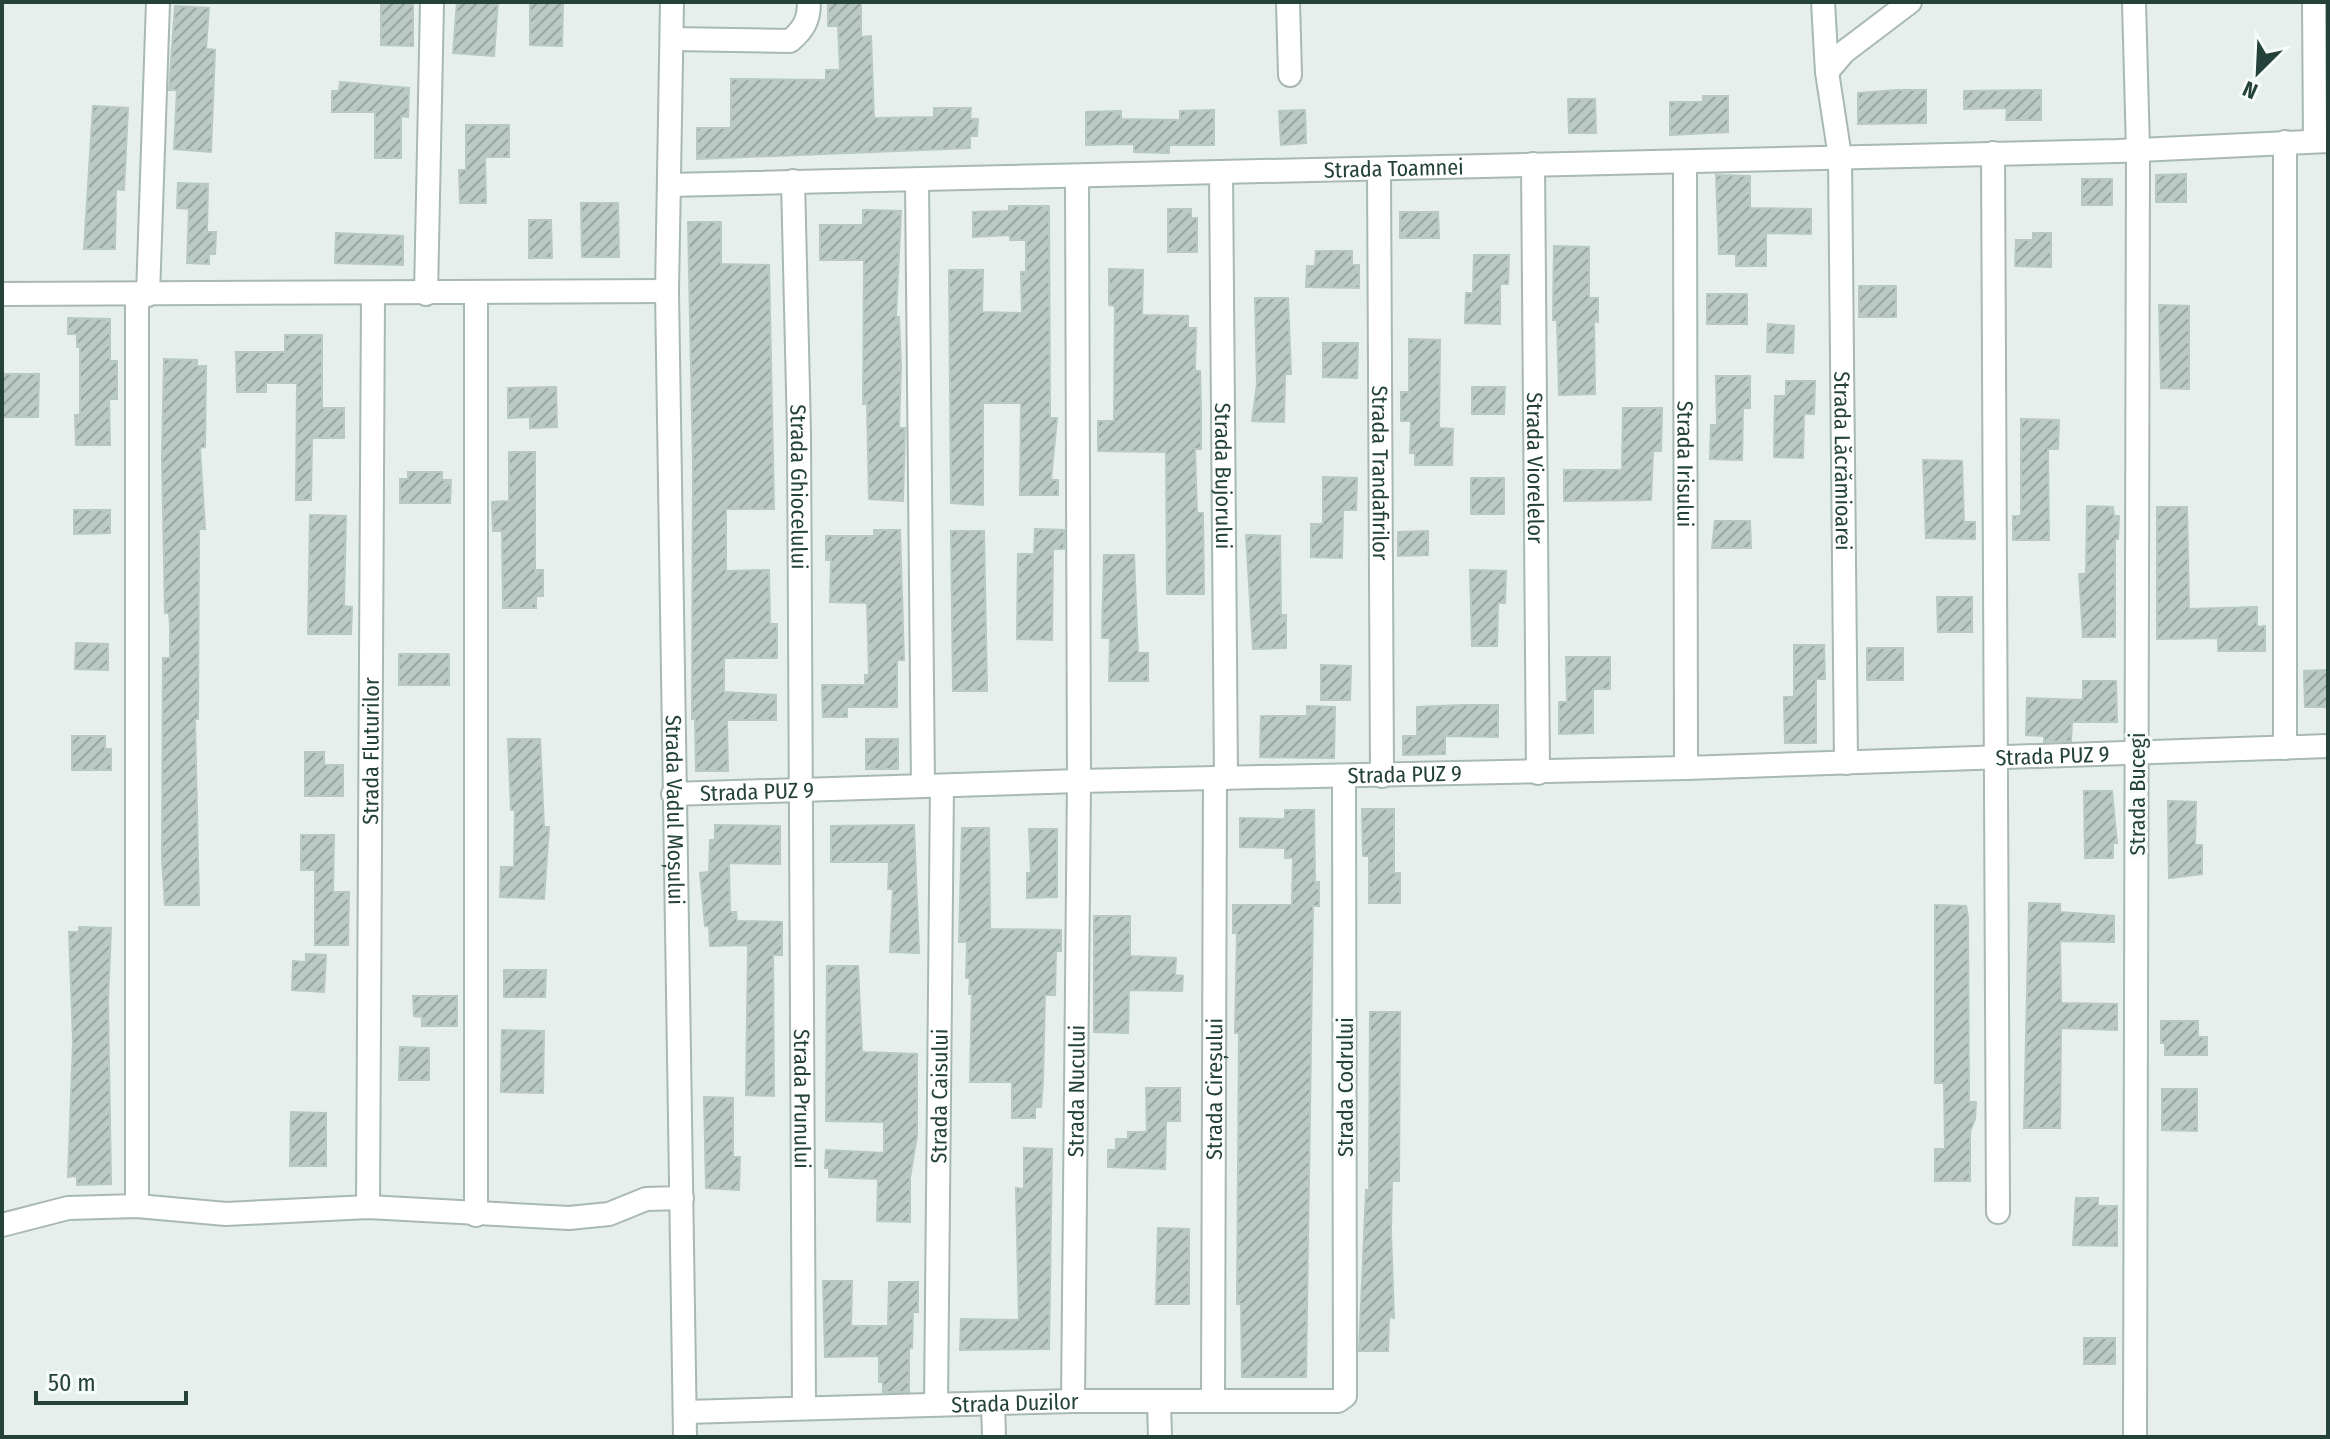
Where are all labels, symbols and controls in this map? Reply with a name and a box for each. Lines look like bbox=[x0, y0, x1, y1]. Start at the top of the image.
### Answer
north arrow bbox=[2218, 32, 2298, 112]
text: N bbox=[2239, 75, 2262, 105]
street label: Strada Toamnei bbox=[1324, 153, 1464, 184]
street label: Strada Lăcrămioarei bbox=[1828, 371, 1857, 551]
street label: Strada Trandafirilor bbox=[1366, 385, 1394, 561]
street label: Strada Viorelelor bbox=[1521, 392, 1549, 544]
street label: Strada Irisului bbox=[1671, 401, 1699, 527]
street label: Strada Bujorului bbox=[1209, 403, 1237, 549]
street label: Strada Ghiocelului bbox=[784, 404, 813, 570]
street label: Strada Fluturilor bbox=[357, 677, 385, 825]
street label: Strada Vadul Moșului bbox=[660, 715, 690, 905]
street label: Strada Bucegi bbox=[2124, 733, 2151, 855]
street label: Strada PUZ 9 bbox=[1995, 740, 2110, 771]
street label: Strada PUZ 9 bbox=[1347, 760, 1462, 789]
street label: Strada PUZ 9 bbox=[699, 776, 814, 807]
street label: Strada Codrului bbox=[1332, 1017, 1359, 1157]
street label: Strada Cireșului bbox=[1201, 1018, 1228, 1160]
street label: Strada Nucului bbox=[1062, 1025, 1091, 1157]
street label: Strada Prunului bbox=[788, 1029, 816, 1169]
street label: Strada Caisului bbox=[925, 1029, 954, 1164]
scale bar bbox=[36, 1355, 186, 1405]
text: 50 m bbox=[48, 1369, 96, 1397]
street label: Strada Duzilor bbox=[951, 1388, 1079, 1418]

